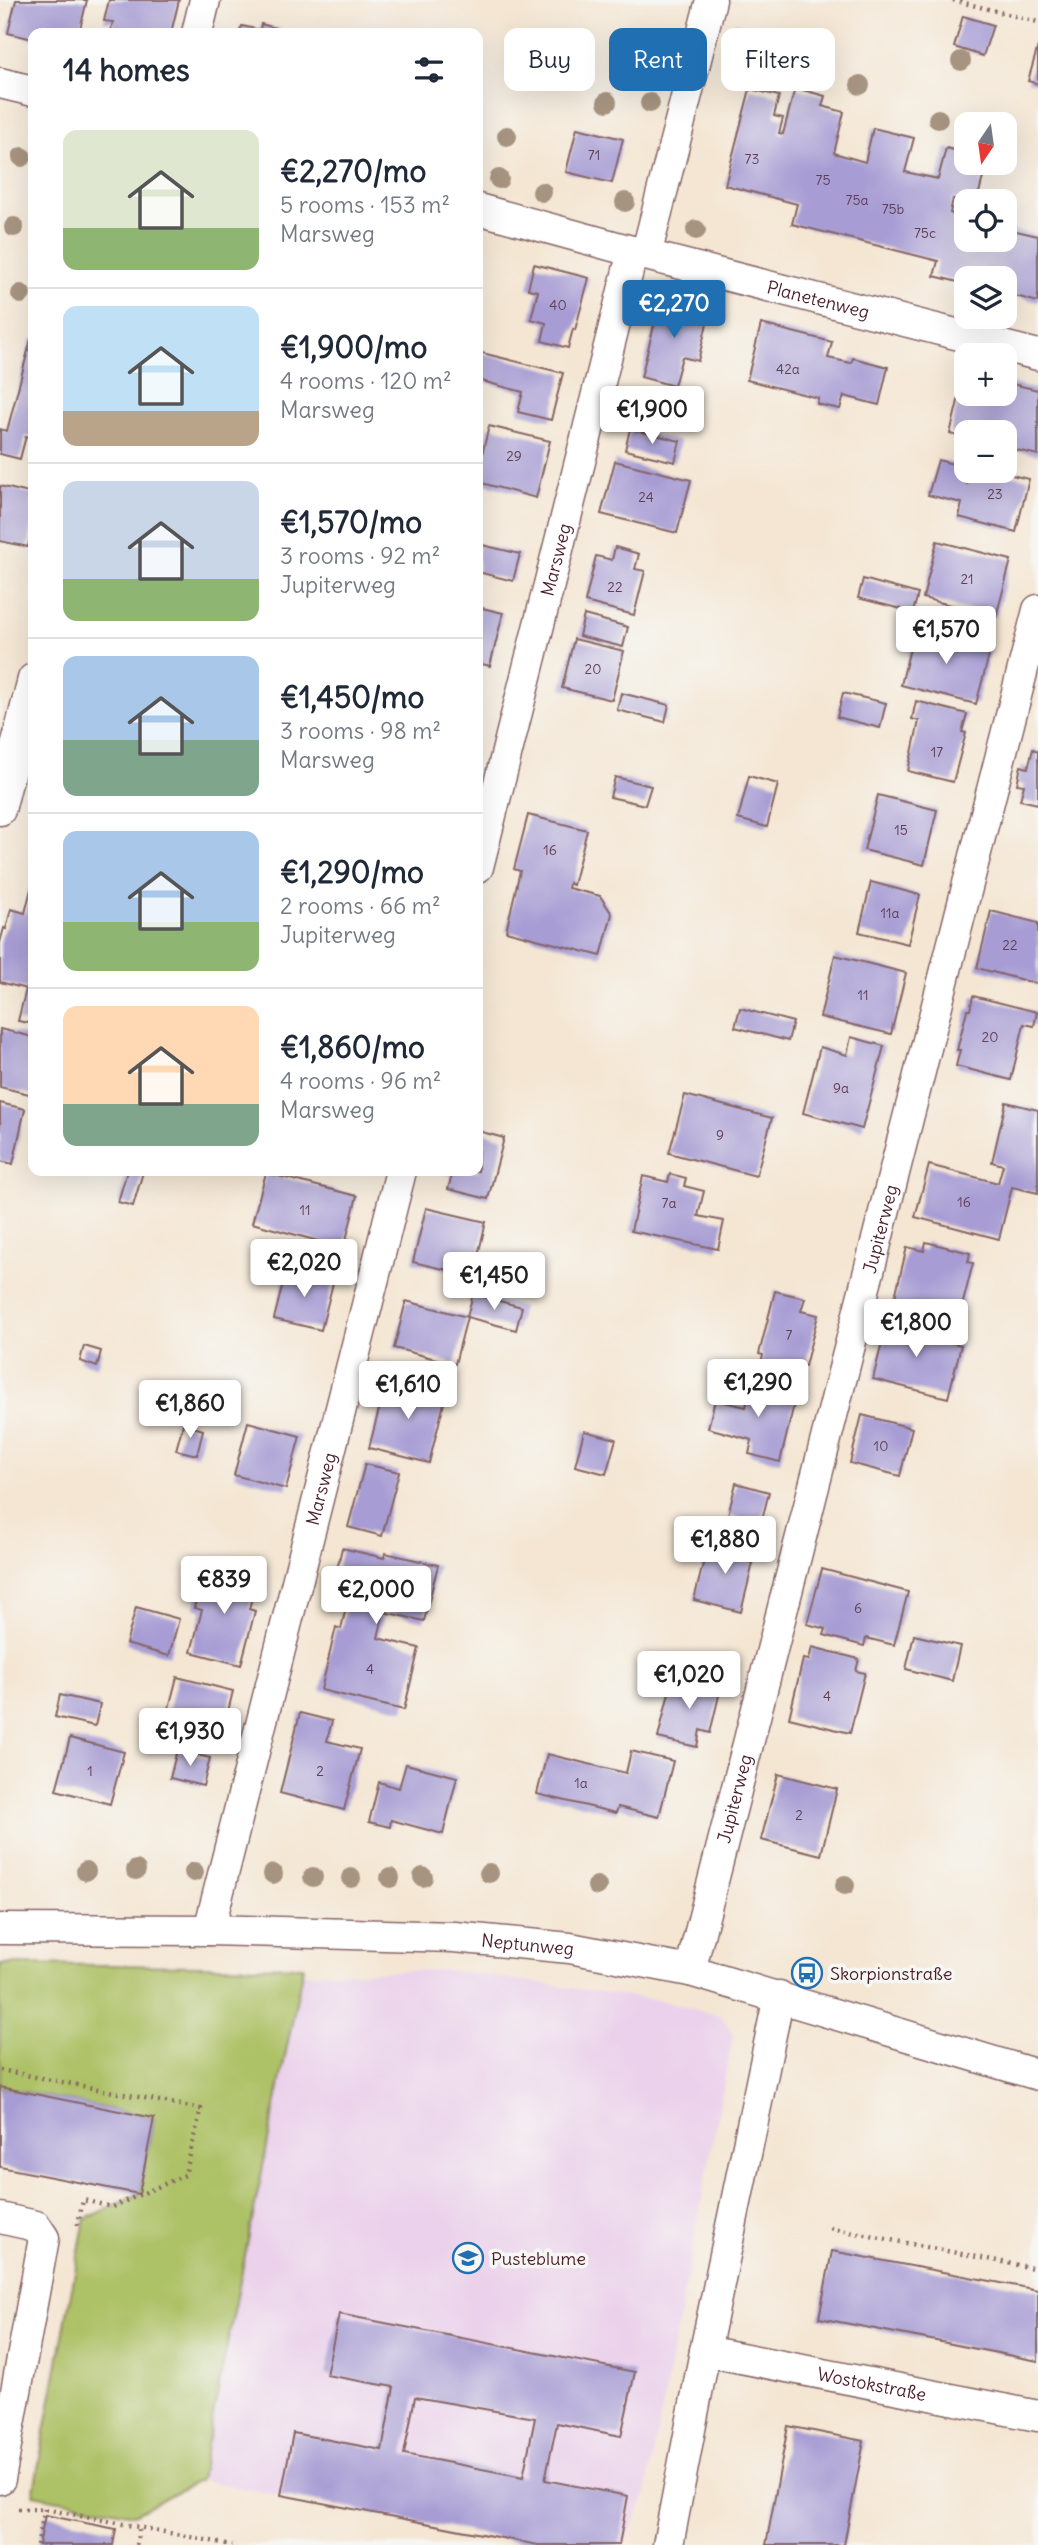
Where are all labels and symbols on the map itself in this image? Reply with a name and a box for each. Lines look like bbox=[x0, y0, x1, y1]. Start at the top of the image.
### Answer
north arrow bbox=[954, 112, 1017, 175]
house number: 71 bbox=[588, 146, 600, 164]
house number: 73 bbox=[745, 150, 759, 168]
house number: 75 bbox=[816, 171, 830, 189]
house number: 75a bbox=[846, 191, 868, 209]
house number: 75b bbox=[882, 200, 905, 218]
house number: 75c bbox=[914, 224, 936, 242]
street label: Planetenweg bbox=[765, 275, 872, 323]
pin: €2,270 bbox=[617, 280, 731, 340]
house number: 40 bbox=[549, 296, 567, 314]
house number: 42a bbox=[776, 360, 800, 378]
pin: €1,900 bbox=[595, 386, 709, 446]
house number: 29 bbox=[506, 447, 522, 465]
house number: 23 bbox=[987, 485, 1003, 503]
house number: 24 bbox=[638, 488, 654, 506]
street label: Marsweg bbox=[535, 521, 576, 598]
house number: 21 bbox=[960, 570, 974, 588]
house number: 22 bbox=[607, 578, 623, 596]
pin: €1,570 bbox=[889, 606, 1003, 666]
house number: 20 bbox=[585, 660, 601, 678]
house number: 17 bbox=[931, 743, 943, 761]
house number: 15 bbox=[894, 821, 908, 839]
house number: 16 bbox=[543, 841, 557, 859]
house number: 11a bbox=[880, 904, 900, 922]
house number: 22 bbox=[1002, 936, 1018, 954]
house number: 11 bbox=[857, 986, 869, 1004]
house number: 20 bbox=[982, 1028, 998, 1046]
house number: 9a bbox=[833, 1079, 849, 1097]
house number: 9 bbox=[716, 1126, 724, 1144]
street label: Jupiterweg bbox=[857, 1182, 902, 1276]
house number: 16 bbox=[957, 1193, 971, 1211]
house number: 7a bbox=[662, 1194, 676, 1212]
house number: 11 bbox=[299, 1201, 311, 1219]
pin: €2,020 bbox=[247, 1240, 361, 1299]
pin: €1,450 bbox=[437, 1252, 551, 1312]
pin: €1,800 bbox=[859, 1300, 973, 1359]
house number: 7 bbox=[786, 1326, 793, 1344]
pin: €1,290 bbox=[701, 1360, 815, 1419]
pin: €1,610 bbox=[351, 1362, 465, 1421]
pin: €1,860 bbox=[133, 1380, 247, 1440]
house number: 10 bbox=[874, 1437, 888, 1455]
street label: Marsweg bbox=[300, 1450, 341, 1528]
pin: €1,880 bbox=[668, 1516, 782, 1576]
pin: €839 bbox=[183, 1556, 265, 1616]
pin: €2,000 bbox=[319, 1566, 433, 1626]
house number: 6 bbox=[854, 1599, 862, 1617]
pin: €1,020 bbox=[632, 1652, 746, 1711]
house number: 4 bbox=[366, 1660, 374, 1678]
house number: 4 bbox=[823, 1687, 831, 1705]
pin: €1,930 bbox=[133, 1708, 247, 1768]
street label: Jupiterweg bbox=[712, 1752, 756, 1845]
house number: 1 bbox=[87, 1762, 93, 1780]
house number: 2 bbox=[316, 1762, 324, 1780]
house number: 1a bbox=[574, 1774, 588, 1792]
house number: 2 bbox=[795, 1806, 803, 1824]
street label: Neptunweg bbox=[480, 1928, 575, 1960]
bus stop icon: Skorpionstraße bbox=[790, 1956, 824, 1990]
place label: Skorpionstraße bbox=[830, 1962, 953, 1985]
school or university icon: Pusteblume bbox=[451, 2241, 485, 2275]
place label: Pusteblume bbox=[491, 2247, 586, 2270]
street label: Wostokstraße bbox=[815, 2362, 928, 2405]

